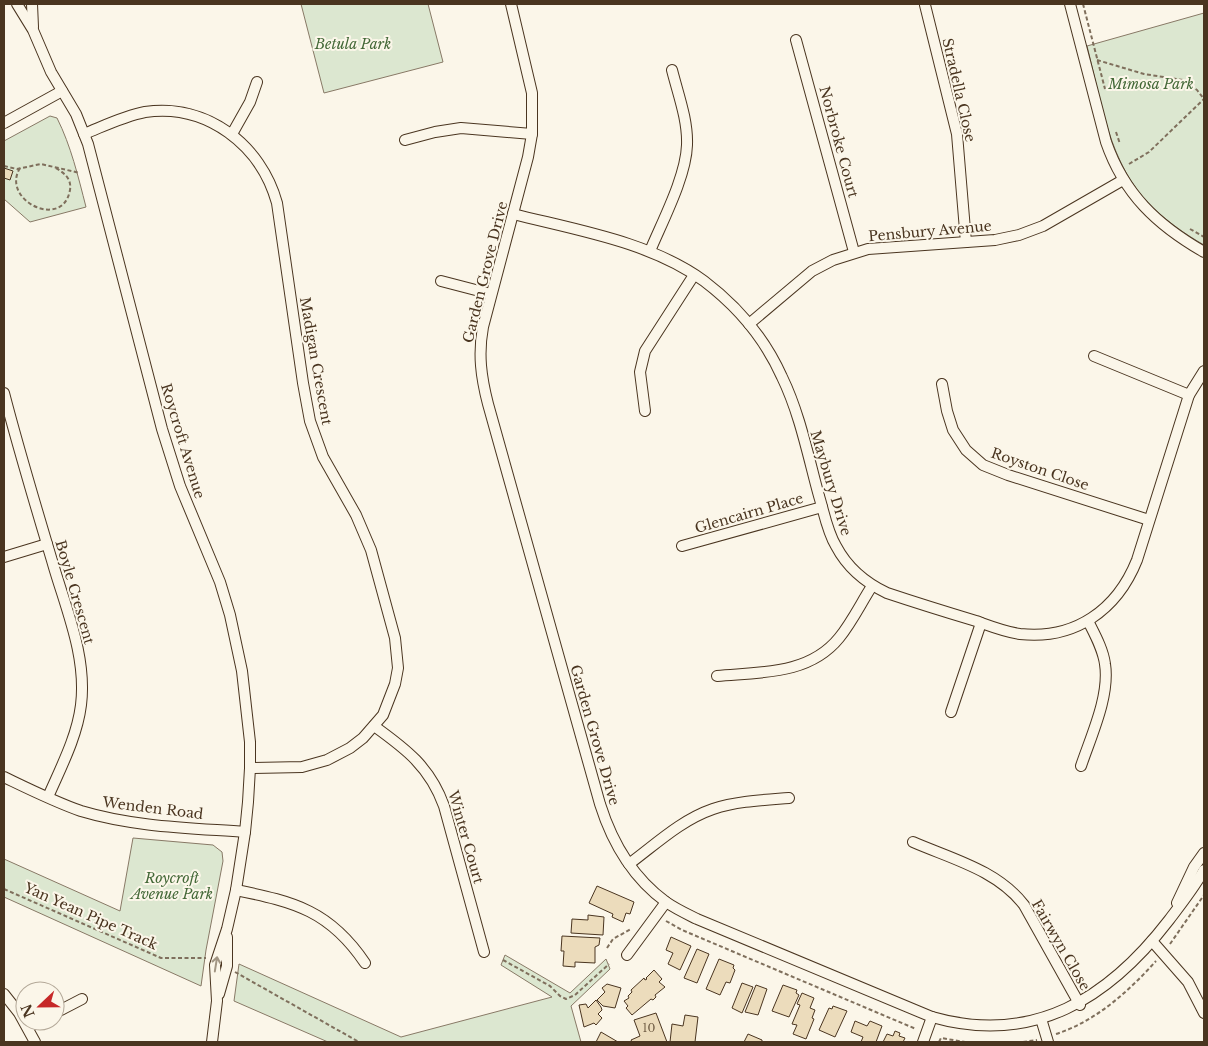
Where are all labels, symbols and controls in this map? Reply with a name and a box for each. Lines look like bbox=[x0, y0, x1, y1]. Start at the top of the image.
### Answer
park label: Betula Park bbox=[314, 35, 391, 53]
street label: Stradella Close bbox=[938, 36, 980, 144]
park label: Mimosa Park bbox=[1107, 75, 1194, 93]
street label: Norbroke Court bbox=[815, 84, 863, 200]
street label: Garden Grove Drive bbox=[459, 199, 511, 345]
street label: Pensbury Avenue bbox=[868, 217, 992, 245]
street label: Madigan Crescent bbox=[296, 296, 336, 427]
street label: Roycroft Avenue bbox=[157, 381, 209, 501]
street label: Maybury Drive bbox=[806, 428, 856, 538]
street label: Royston Close bbox=[989, 444, 1091, 494]
street label: Glencairn Place bbox=[693, 489, 805, 537]
street label: Boyle Crescent bbox=[52, 538, 99, 647]
street label: Garden Grove Drive bbox=[566, 663, 624, 807]
street label: Winter Court bbox=[444, 787, 488, 886]
street label: Wenden Road bbox=[101, 793, 205, 823]
park label: Roycroft Avenue Park bbox=[129, 869, 213, 903]
street label: Yan Yean Pipe Track bbox=[20, 878, 161, 954]
street label: Fairwyn Close bbox=[1028, 896, 1094, 994]
one-way arrow bbox=[212, 956, 222, 972]
north arrow bbox=[15, 981, 65, 1031]
text: N bbox=[17, 1001, 39, 1020]
house number: 10 bbox=[643, 1021, 656, 1035]

